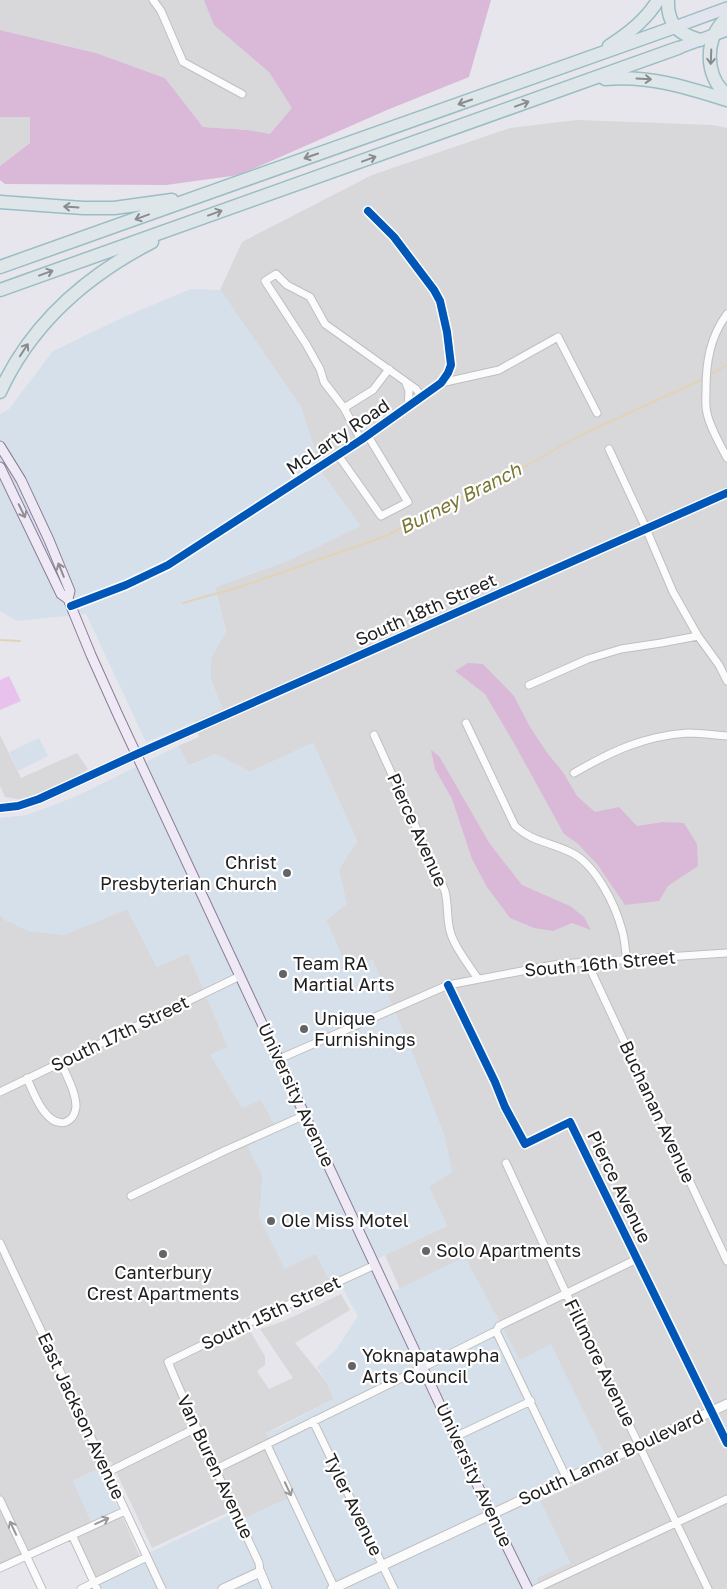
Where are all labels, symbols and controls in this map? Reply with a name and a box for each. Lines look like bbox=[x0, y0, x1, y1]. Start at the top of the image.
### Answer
one-way arrow bbox=[706, 48, 715, 64]
one-way arrow bbox=[636, 74, 652, 83]
one-way arrow bbox=[457, 98, 473, 107]
one-way arrow bbox=[513, 99, 529, 108]
one-way arrow bbox=[304, 152, 320, 161]
one-way arrow bbox=[360, 153, 376, 163]
one-way arrow bbox=[63, 202, 79, 211]
one-way arrow bbox=[207, 208, 223, 217]
one-way arrow bbox=[135, 213, 150, 222]
one-way arrow bbox=[38, 268, 53, 277]
one-way arrow bbox=[20, 343, 30, 357]
street label: McLarty Road bbox=[282, 394, 393, 479]
water label: Burney Branch bbox=[395, 456, 526, 538]
one-way arrow bbox=[18, 503, 27, 518]
one-way arrow bbox=[55, 563, 65, 578]
street label: South 18th Street bbox=[352, 568, 499, 650]
street label: Pierce Avenue bbox=[383, 769, 453, 890]
place label: Christ Presbyterian Church bbox=[100, 851, 277, 894]
marker: Christ Presbyterian Church bbox=[281, 867, 293, 879]
street label: South 16th Street bbox=[523, 945, 676, 981]
place label: Team RA Martial Arts bbox=[293, 952, 395, 995]
marker: Team RA Martial Arts bbox=[277, 968, 289, 980]
street label: South 17th Street bbox=[47, 990, 192, 1076]
place label: Unique Furnishings bbox=[314, 1007, 416, 1050]
street label: University Avenue bbox=[254, 1019, 340, 1170]
marker: Unique Furnishings bbox=[298, 1023, 310, 1035]
street label: Buchanan Avenue bbox=[615, 1037, 700, 1186]
street label: Pierce Avenue bbox=[583, 1127, 657, 1246]
place label: Ole Miss Motel bbox=[281, 1209, 409, 1231]
marker: Ole Miss Motel bbox=[265, 1215, 277, 1227]
place label: Solo Apartments bbox=[436, 1239, 581, 1261]
marker: Solo Apartments bbox=[420, 1245, 432, 1257]
marker: Canterbury Crest Apartments bbox=[157, 1248, 169, 1260]
place label: Canterbury Crest Apartments bbox=[87, 1261, 239, 1304]
street label: South 15th Street bbox=[197, 1270, 344, 1354]
street label: Fillmore Avenue bbox=[561, 1295, 641, 1430]
street label: East Jackson Avenue bbox=[34, 1329, 130, 1503]
place label: Yoknapatawpha Arts Council bbox=[362, 1344, 499, 1387]
marker: Yoknapatawpha Arts Council bbox=[346, 1360, 358, 1372]
street label: Van Buren Avenue bbox=[173, 1391, 259, 1542]
street label: University Avenue bbox=[432, 1399, 518, 1550]
street label: South Lamar Boulevard bbox=[515, 1405, 706, 1510]
street label: Tyler Avenue bbox=[320, 1450, 388, 1559]
one-way arrow bbox=[284, 1481, 293, 1496]
one-way arrow bbox=[94, 1516, 109, 1526]
one-way arrow bbox=[8, 1521, 17, 1536]

